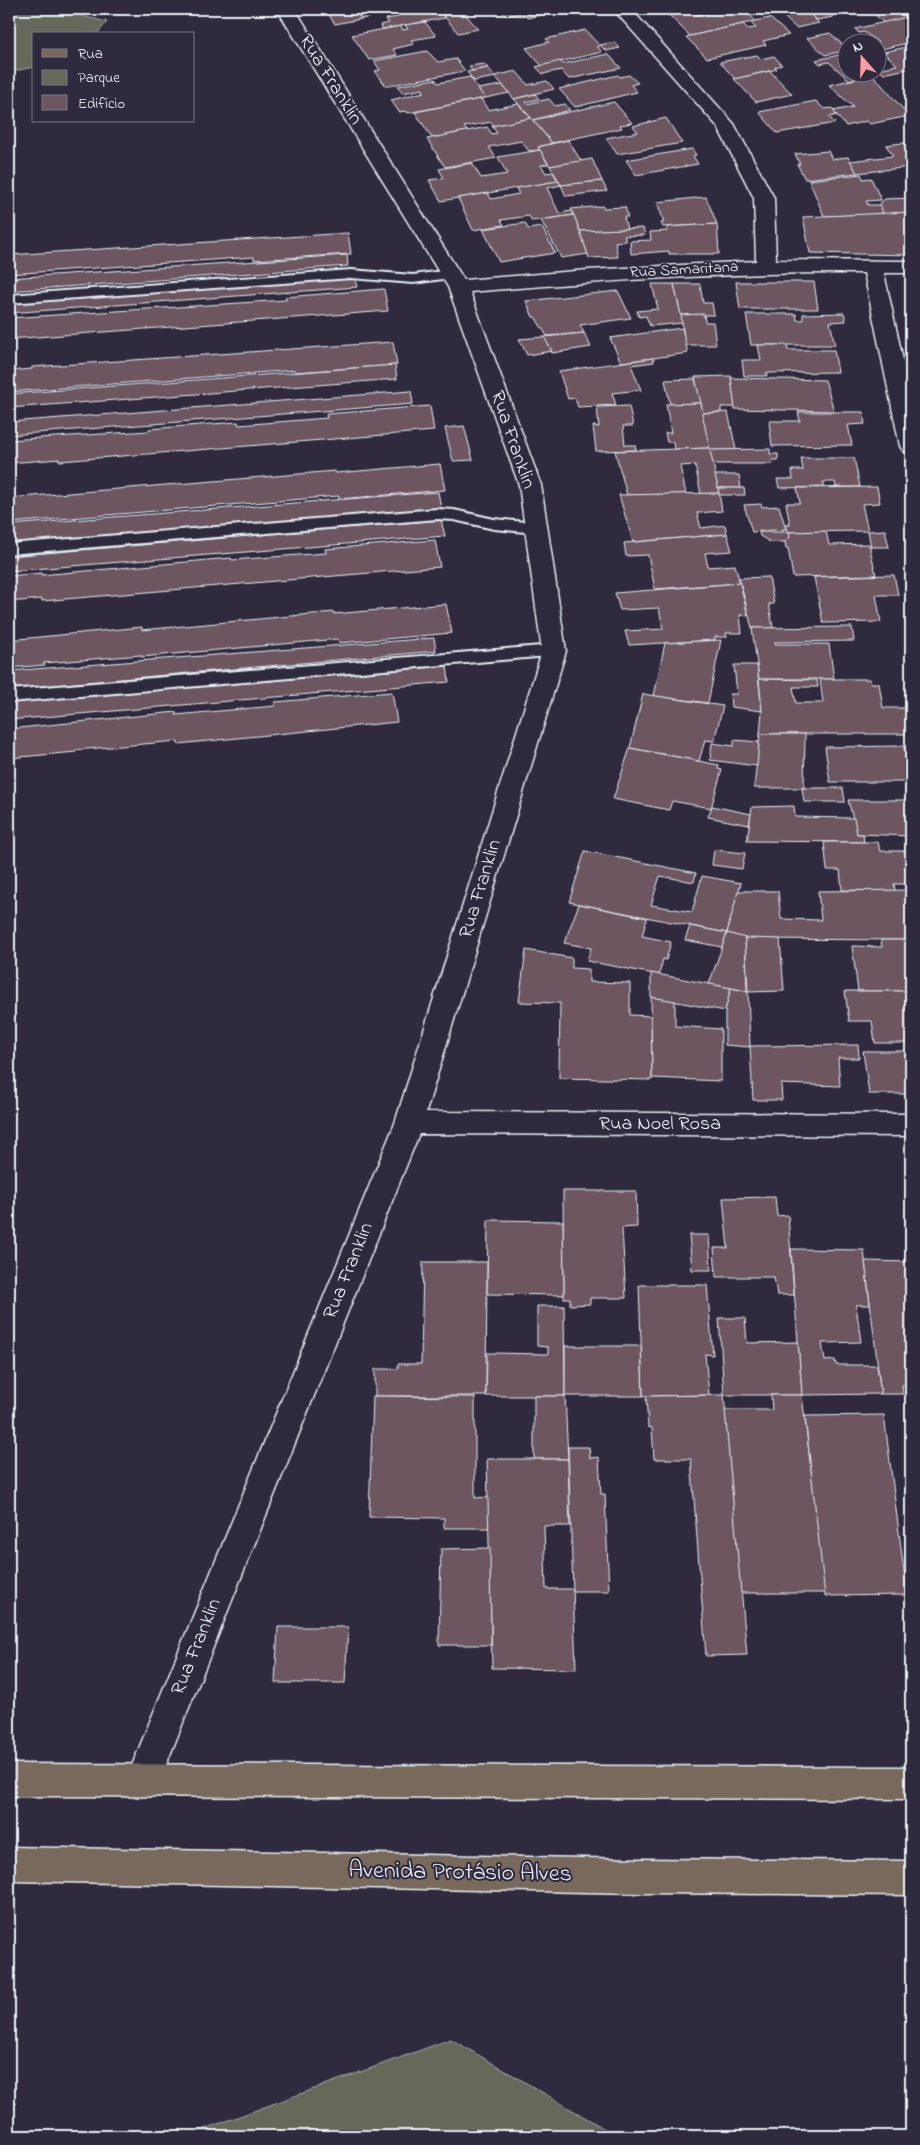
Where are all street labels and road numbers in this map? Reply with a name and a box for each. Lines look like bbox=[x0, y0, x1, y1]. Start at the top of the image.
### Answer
street label: Rua Franklin bbox=[291, 29, 369, 131]
street label: Rua Samaritana bbox=[629, 255, 739, 285]
street label: Rua Franklin bbox=[482, 387, 542, 493]
street label: Rua Franklin bbox=[452, 836, 510, 942]
street label: Rua Noel Rosa bbox=[599, 1110, 721, 1139]
street label: Rua Franklin bbox=[316, 1218, 382, 1324]
street label: Rua Franklin bbox=[164, 1594, 230, 1700]
street label: Avenida Protásio Alves bbox=[348, 1854, 572, 1892]

